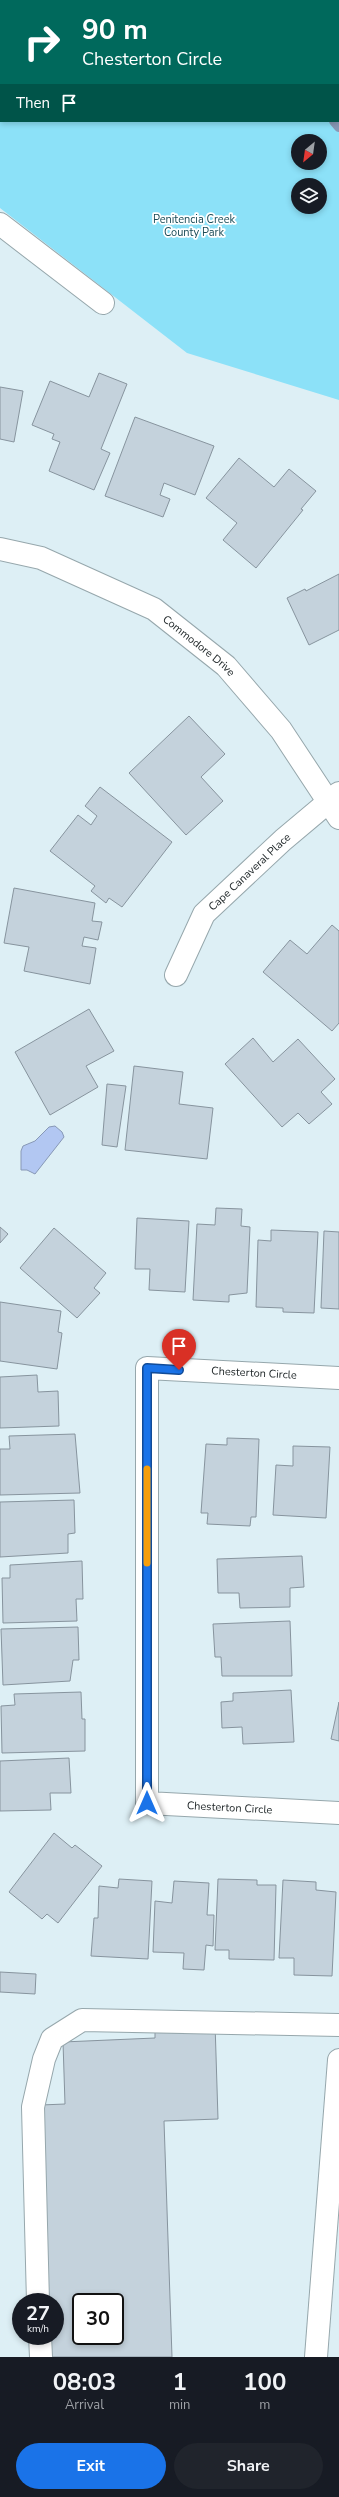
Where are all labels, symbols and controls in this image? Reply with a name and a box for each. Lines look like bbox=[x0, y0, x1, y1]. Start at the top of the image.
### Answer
text: 90 m bbox=[82, 11, 148, 49]
icon: right bbox=[16, 16, 68, 68]
text: Chesterton Circle bbox=[82, 47, 222, 71]
icon: arrive bbox=[58, 92, 80, 114]
text: Then bbox=[16, 93, 50, 113]
north arrow bbox=[291, 134, 327, 170]
map controls bbox=[291, 134, 327, 214]
button: layers bbox=[291, 178, 327, 214]
park label: Penitencia Creek County Park bbox=[153, 212, 236, 240]
street label: Commodore Drive bbox=[160, 611, 239, 679]
street label: Cape Canaveral Place bbox=[205, 829, 294, 914]
pin bbox=[162, 1329, 196, 1370]
icon: arrive bbox=[168, 1335, 190, 1357]
street label: Chesterton Circle bbox=[211, 1363, 297, 1383]
position arrow bbox=[126, 1782, 168, 1824]
street label: Chesterton Circle bbox=[186, 1798, 273, 1817]
speed limit sign: 30 bbox=[72, 2293, 124, 2345]
text: 27 bbox=[26, 2300, 50, 2327]
text: km/h bbox=[27, 2322, 49, 2336]
text: 08:03 bbox=[53, 2366, 116, 2398]
text: 1 bbox=[172, 2366, 187, 2398]
text: 100 bbox=[243, 2366, 286, 2398]
text: Arrival bbox=[65, 2396, 104, 2414]
text: min bbox=[169, 2396, 190, 2414]
text: m bbox=[259, 2396, 270, 2414]
button: Exit bbox=[16, 2443, 166, 2489]
button: Share bbox=[174, 2443, 323, 2489]

